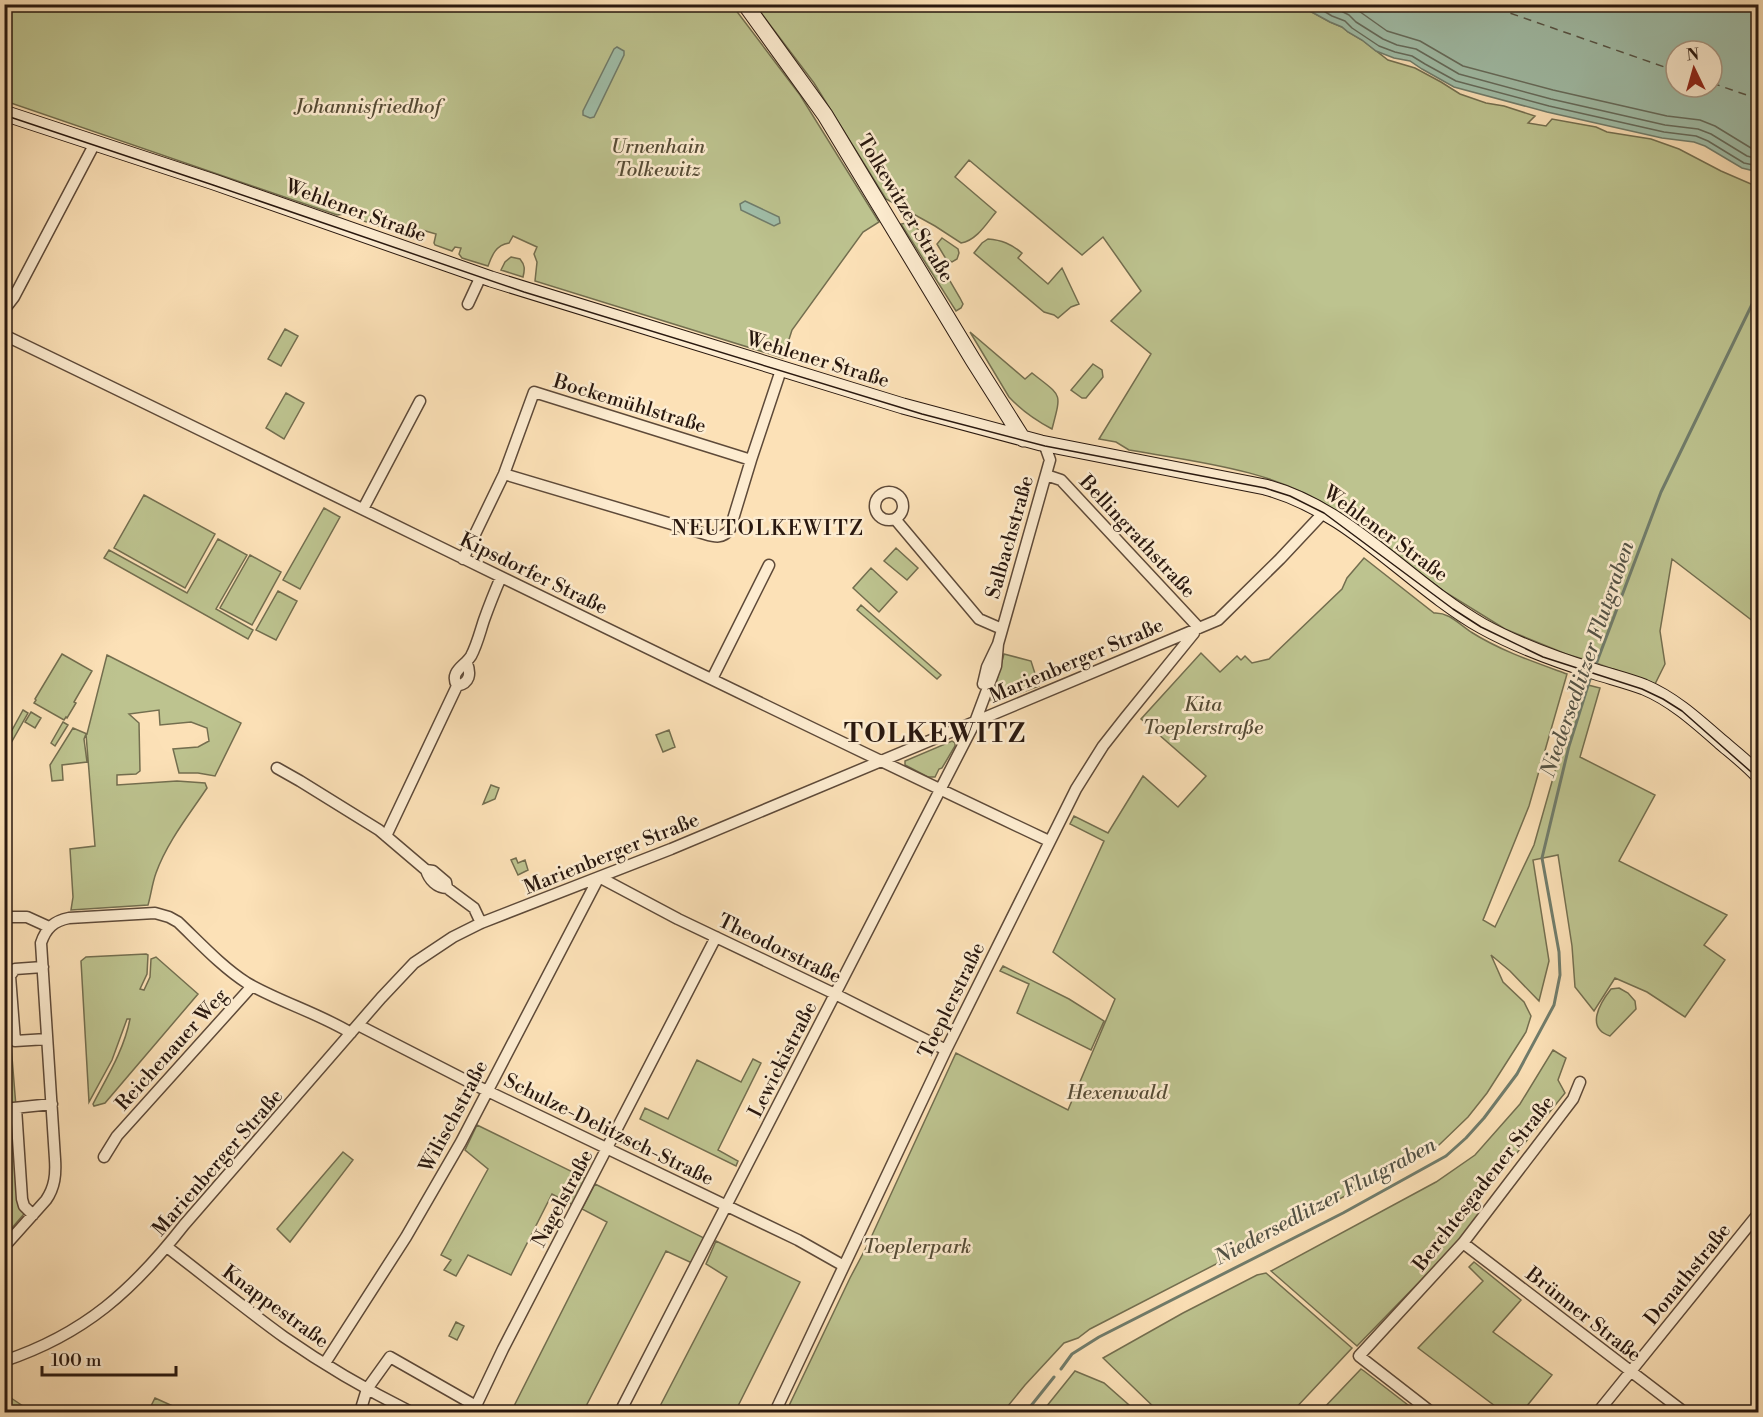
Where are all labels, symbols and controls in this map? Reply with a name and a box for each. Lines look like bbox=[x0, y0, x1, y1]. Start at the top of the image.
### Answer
north arrow bbox=[1664, 39, 1724, 99]
text: N bbox=[1686, 45, 1700, 66]
park label: Johannisfriedhof bbox=[293, 95, 446, 120]
street label: Tolkewitzer Straße bbox=[851, 130, 959, 287]
park label: Urnenhain Tolkewitz bbox=[611, 135, 706, 183]
street label: Wehlener Straße bbox=[281, 174, 429, 249]
street label: Wehlener Straße bbox=[742, 327, 892, 394]
street label: Bockemühlstraße bbox=[549, 369, 709, 440]
street label: Bellingrathstraße bbox=[1073, 470, 1200, 604]
street label: Salbachstraße bbox=[981, 473, 1040, 602]
street label: Wehlener Straße bbox=[1317, 480, 1452, 588]
district label: NEUTOLKEWITZ bbox=[672, 516, 864, 542]
street label: Kipsdorfer Straße bbox=[455, 528, 611, 621]
water label: Niedersedlitzer Flutgraben bbox=[1535, 538, 1641, 782]
street label: Marienberger Straße bbox=[986, 613, 1168, 709]
park label: Kita Toeplerstraße bbox=[1143, 693, 1264, 741]
district label: TOLKEWITZ bbox=[844, 718, 1026, 750]
street label: Marienberger Straße bbox=[520, 808, 703, 901]
street label: Theodorstraße bbox=[714, 909, 845, 990]
street label: Toeplerstraße bbox=[914, 939, 991, 1063]
street label: Reichenauer Weg bbox=[111, 983, 234, 1116]
street label: Lewickistraße bbox=[743, 998, 823, 1122]
street label: Wilischstraße bbox=[414, 1056, 494, 1178]
street label: Schulze-Delitzsch-Straße bbox=[499, 1069, 717, 1192]
park label: Hexenwald bbox=[1066, 1081, 1168, 1106]
street label: Marienberger Straße bbox=[147, 1084, 289, 1242]
street label: Berchtesgadener Straße bbox=[1407, 1091, 1560, 1277]
water label: Niedersedlitzer Flutgraben bbox=[1209, 1132, 1441, 1272]
street label: Nagelstraße bbox=[527, 1146, 599, 1252]
street label: Donathstraße bbox=[1639, 1219, 1737, 1331]
park label: Toeplerpark bbox=[863, 1235, 971, 1260]
street label: Knappestraße bbox=[217, 1260, 333, 1354]
street label: Brünner Straße bbox=[1519, 1262, 1646, 1368]
scale bar bbox=[42, 1339, 176, 1377]
text: 100 m bbox=[51, 1349, 102, 1372]

